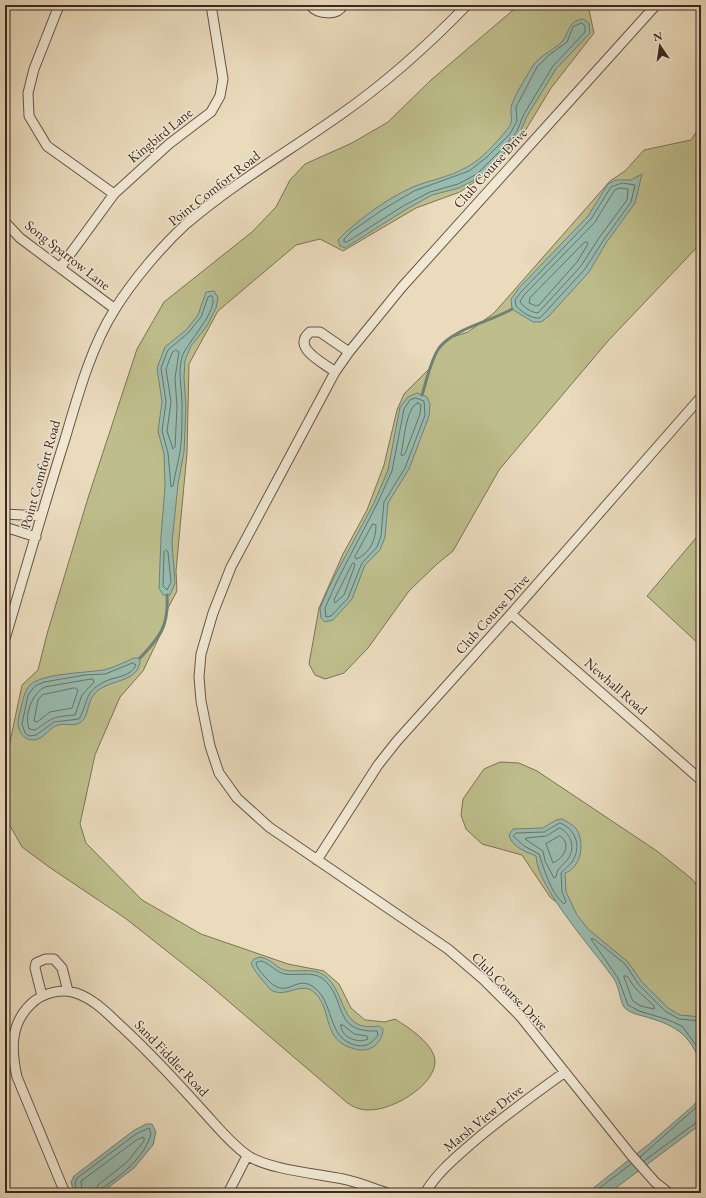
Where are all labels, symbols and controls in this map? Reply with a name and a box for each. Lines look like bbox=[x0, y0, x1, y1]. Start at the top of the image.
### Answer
north arrow bbox=[640, 26, 680, 66]
text: N bbox=[652, 28, 664, 44]
street label: Kingbird Lane bbox=[124, 103, 196, 167]
street label: Club Course Drive bbox=[449, 124, 531, 212]
street label: Point Comfort Road bbox=[164, 146, 264, 230]
street label: Song Sparrow Lane bbox=[22, 216, 115, 294]
street label: Point Comfort Road bbox=[16, 417, 64, 530]
street label: Club Course Drive bbox=[451, 570, 533, 658]
street label: Newhall Road bbox=[581, 654, 652, 719]
street label: Club Course Drive bbox=[468, 948, 552, 1034]
street label: Sand Fiddler Road bbox=[131, 1016, 214, 1101]
street label: Marsh View Drive bbox=[439, 1080, 527, 1156]

